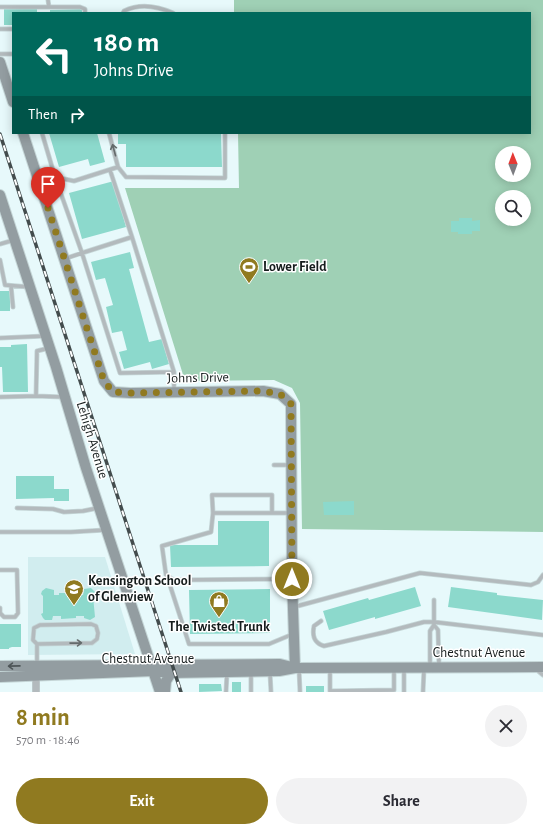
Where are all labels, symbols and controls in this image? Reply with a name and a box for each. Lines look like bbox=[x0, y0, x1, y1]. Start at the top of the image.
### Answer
icon: left bbox=[28, 28, 80, 80]
text: 180 m bbox=[94, 29, 159, 57]
text: Johns Drive bbox=[94, 62, 174, 80]
icon: right bbox=[66, 104, 88, 126]
text: Then bbox=[28, 107, 58, 122]
one-way arrow bbox=[110, 144, 117, 157]
north arrow bbox=[495, 146, 531, 182]
map controls bbox=[495, 146, 531, 226]
pin bbox=[31, 167, 65, 208]
icon: arrive bbox=[37, 173, 59, 195]
button: search bbox=[495, 190, 531, 226]
sports icon: Lower Field bbox=[238, 256, 260, 284]
place label: Lower Field bbox=[263, 260, 327, 274]
street label: Johns Drive bbox=[167, 370, 229, 386]
street label: Lehigh Avenue bbox=[74, 400, 110, 480]
position arrow bbox=[271, 558, 313, 600]
place label: Kensington School of Glenview bbox=[88, 574, 191, 604]
school or university icon: Kensington School of Glenview bbox=[63, 578, 85, 606]
shop icon: The Twisted Trunk bbox=[208, 590, 230, 618]
place label: The Twisted Trunk bbox=[168, 620, 270, 634]
one-way arrow bbox=[69, 640, 82, 647]
street label: Chestnut Avenue bbox=[433, 646, 525, 660]
street label: Chestnut Avenue bbox=[102, 652, 194, 666]
one-way arrow bbox=[8, 662, 21, 670]
button: close bbox=[485, 705, 527, 747]
text: 8 min bbox=[16, 706, 70, 730]
text: 570 m · 18:46 bbox=[16, 734, 80, 747]
button: Exit bbox=[16, 778, 268, 824]
button: Share bbox=[276, 778, 527, 824]

